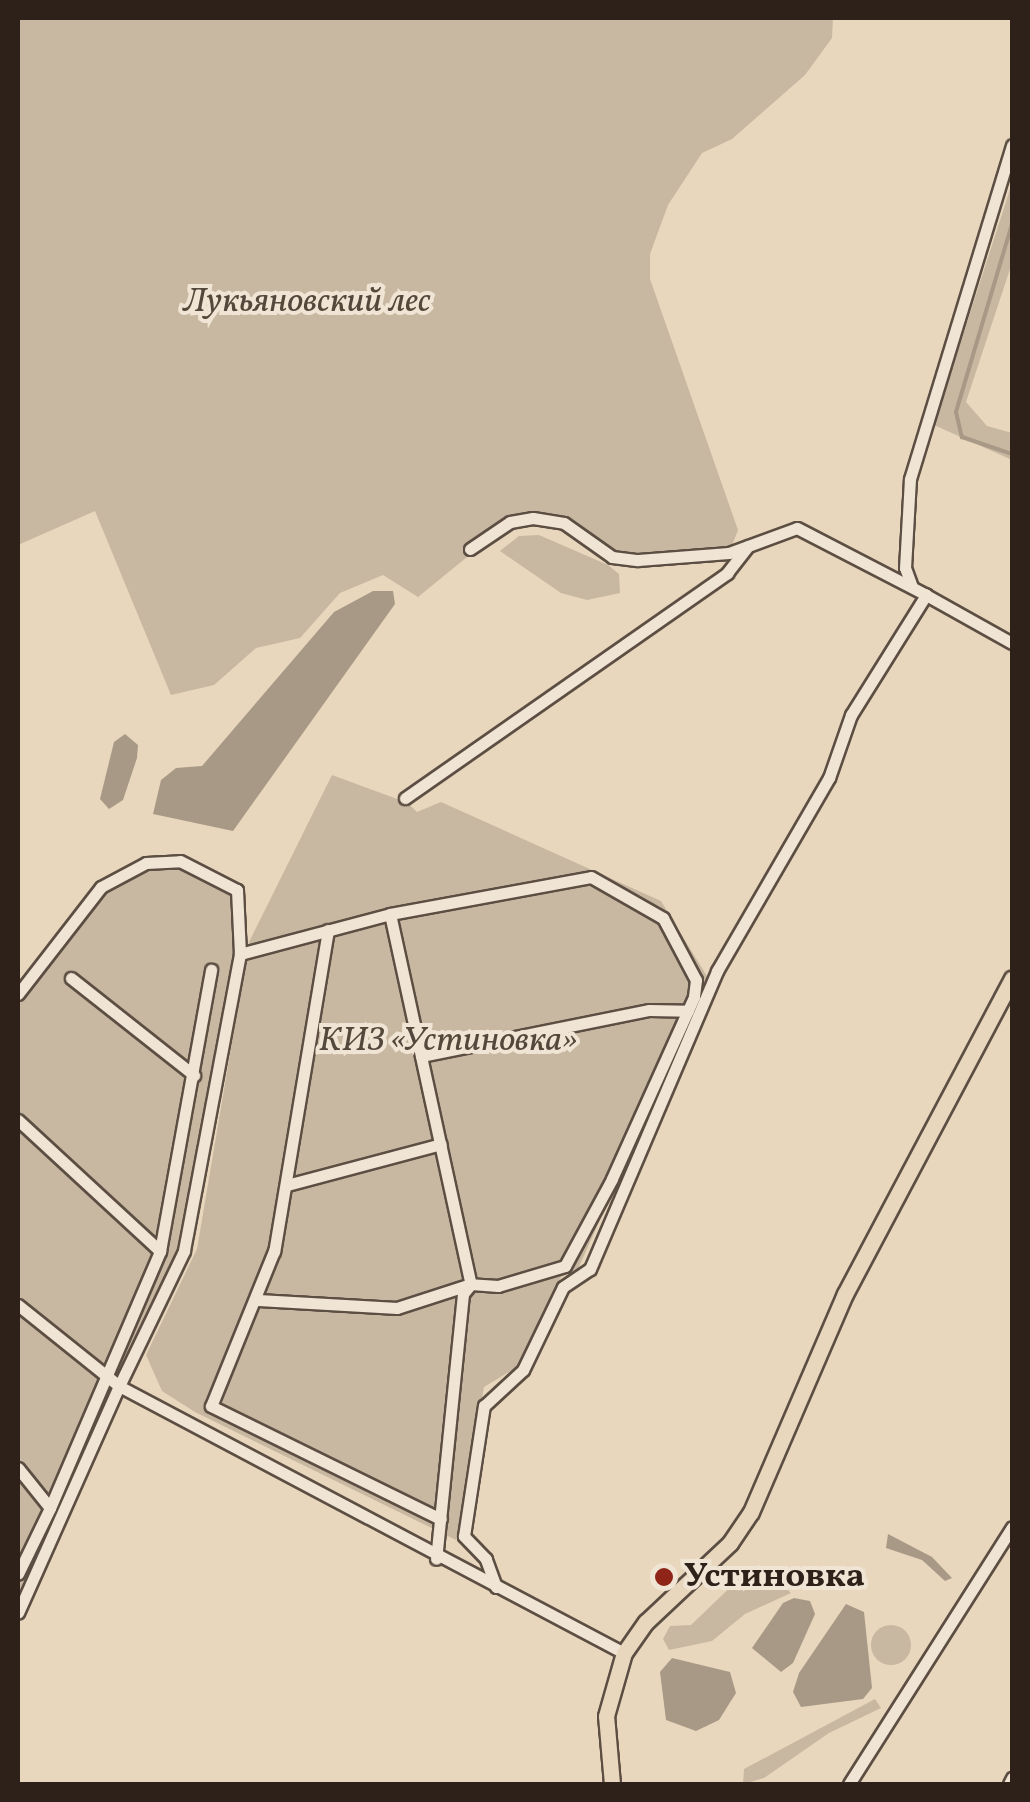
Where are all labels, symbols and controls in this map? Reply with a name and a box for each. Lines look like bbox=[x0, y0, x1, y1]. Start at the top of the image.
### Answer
park label: Лукьяновский лес bbox=[183, 281, 431, 323]
park label: КИЗ «Устиновка» bbox=[318, 1020, 578, 1062]
place label: Устиновка bbox=[684, 1556, 865, 1598]
marker: Устиновка bbox=[653, 1566, 675, 1588]

